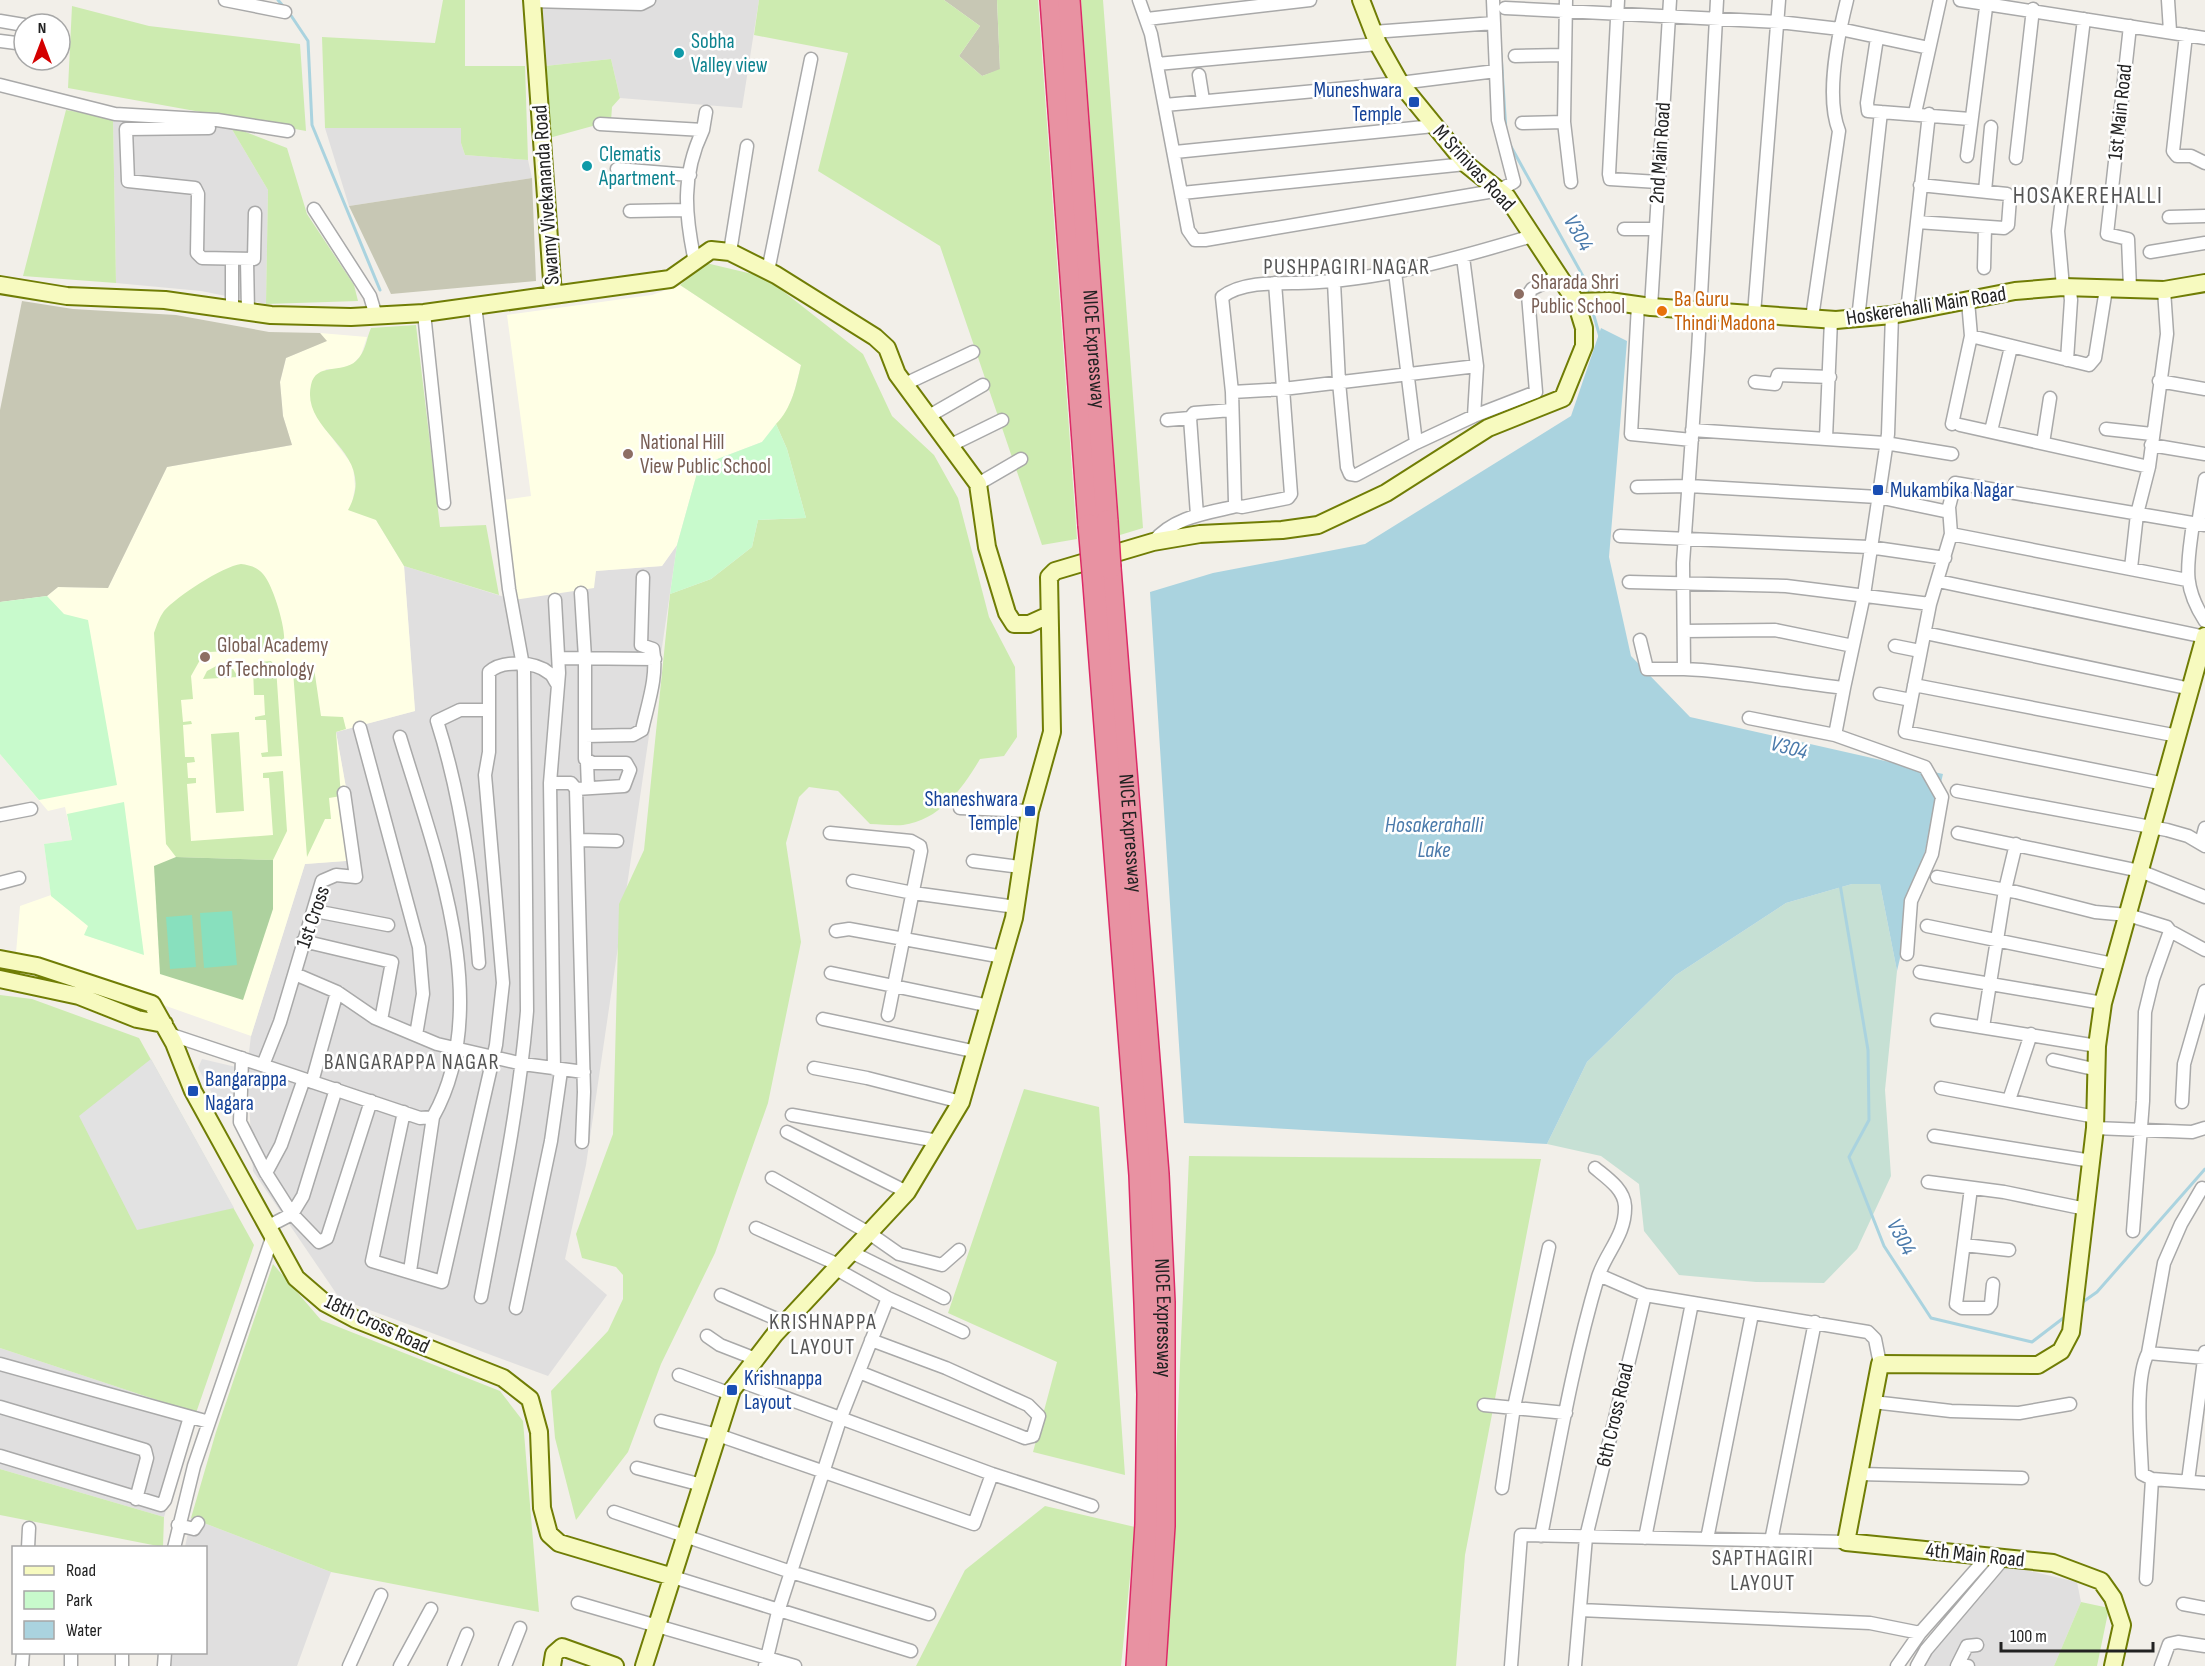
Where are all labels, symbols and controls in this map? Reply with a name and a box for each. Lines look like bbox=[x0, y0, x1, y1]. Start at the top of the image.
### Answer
north arrow bbox=[12, 12, 72, 72]
text: N bbox=[38, 19, 46, 38]
place label: Sobha Valley view bbox=[691, 29, 768, 78]
marker: Sobha Valley view bbox=[672, 46, 686, 60]
street label: 1st Main Road bbox=[2103, 63, 2137, 161]
place label: Muneshwara Temple bbox=[1313, 78, 1402, 127]
marker: Muneshwara Temple bbox=[1407, 95, 1421, 109]
street label: 2nd Main Road bbox=[1644, 102, 1676, 204]
street label: Swamy Vivekananda Road bbox=[527, 104, 565, 286]
street label: M Srinivas Road bbox=[1428, 119, 1520, 217]
place label: Clematis Apartment bbox=[598, 142, 675, 191]
marker: Clematis Apartment bbox=[580, 159, 594, 173]
district label: HOSAKEREHALLI bbox=[2013, 181, 2163, 210]
water label: V304 bbox=[1557, 210, 1599, 256]
district label: PUSHPAGIRI NAGAR bbox=[1263, 254, 1431, 281]
place label: Sharada Shri Public School bbox=[1531, 270, 1625, 319]
street label: Hoskerehalli Main Road bbox=[1844, 281, 2008, 331]
marker: Sharada Shri Public School bbox=[1512, 287, 1526, 301]
place label: Ba Guru Thindi Madona bbox=[1674, 287, 1775, 336]
street label: NICE Expressway bbox=[1078, 289, 1111, 409]
marker: Ba Guru Thindi Madona bbox=[1655, 304, 1669, 318]
place label: National Hill View Public School bbox=[640, 430, 771, 479]
marker: National Hill View Public School bbox=[621, 447, 635, 461]
place label: Mukambika Nagar bbox=[1890, 478, 2014, 503]
marker: Mukambika Nagar bbox=[1871, 483, 1885, 497]
place label: Global Academy of Technology bbox=[217, 633, 328, 682]
marker: Global Academy of Technology bbox=[198, 650, 212, 664]
water label: V304 bbox=[1768, 730, 1810, 766]
street label: NICE Expressway bbox=[1114, 773, 1148, 893]
place label: Shaneshwara Temple bbox=[925, 787, 1018, 836]
marker: Shaneshwara Temple bbox=[1023, 804, 1037, 818]
water label: Hosakerahalli Lake bbox=[1385, 812, 1484, 864]
street label: 1st Cross bbox=[291, 883, 335, 951]
district label: BANGARAPPA NAGAR bbox=[324, 1049, 500, 1076]
place label: Bangarappa Nagara bbox=[205, 1067, 287, 1116]
marker: Bangarappa Nagara bbox=[186, 1084, 200, 1098]
water label: V304 bbox=[1880, 1214, 1922, 1260]
street label: NICE Expressway bbox=[1149, 1258, 1177, 1377]
street label: 18th Cross Road bbox=[321, 1289, 433, 1359]
district label: KRISHNAPPA LAYOUT bbox=[769, 1309, 877, 1361]
street label: 6th Cross Road bbox=[1591, 1361, 1639, 1469]
place label: Krishnappa Layout bbox=[744, 1366, 822, 1415]
marker: Krishnappa Layout bbox=[725, 1383, 739, 1397]
street label: 4th Main Road bbox=[1924, 1537, 2026, 1573]
district label: SAPTHAGIRI LAYOUT bbox=[1712, 1545, 1814, 1597]
legend bbox=[12, 1546, 207, 1654]
text: Road bbox=[66, 1560, 96, 1581]
text: Park bbox=[66, 1590, 92, 1611]
scale bar bbox=[2001, 1615, 2152, 1653]
text: Water bbox=[66, 1620, 102, 1641]
text: 100 m bbox=[2010, 1626, 2047, 1647]

